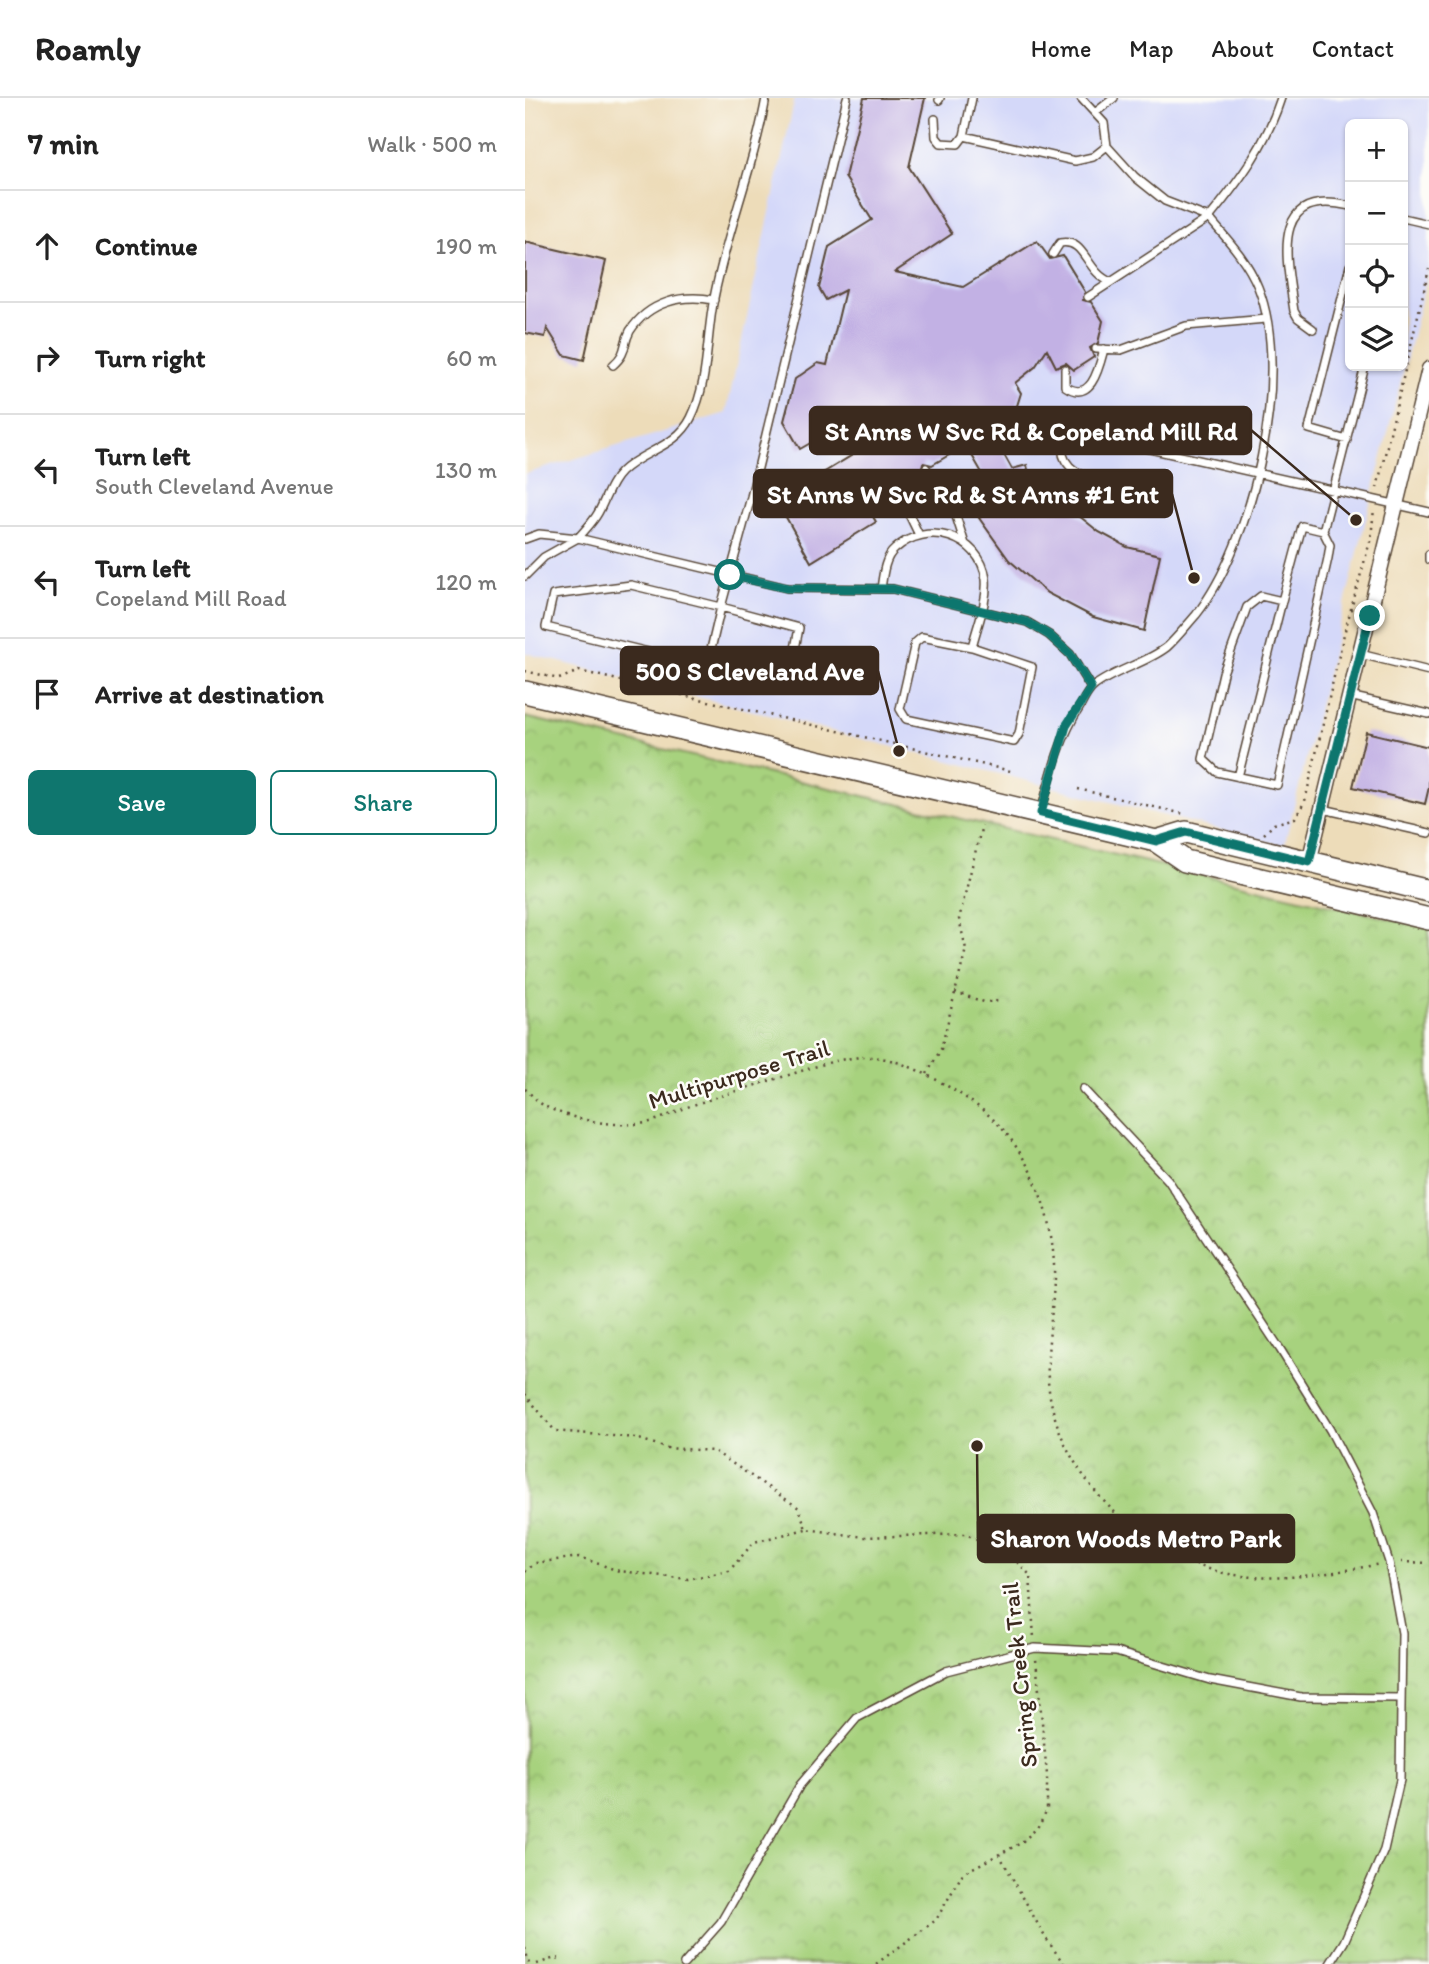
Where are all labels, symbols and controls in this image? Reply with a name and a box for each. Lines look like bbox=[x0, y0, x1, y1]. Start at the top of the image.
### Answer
text: Roamly bbox=[35, 29, 141, 68]
text: Home bbox=[1031, 34, 1091, 63]
text: Map bbox=[1129, 34, 1173, 63]
text: About bbox=[1211, 34, 1274, 63]
text: Contact bbox=[1312, 34, 1394, 63]
map controls bbox=[1345, 119, 1408, 371]
button: + bbox=[1345, 119, 1408, 182]
text: 7 min bbox=[28, 125, 99, 162]
text: Walk · 500 m bbox=[367, 130, 497, 158]
button: − bbox=[1345, 182, 1408, 245]
icon: ahead bbox=[28, 227, 66, 265]
text: Continue bbox=[95, 230, 198, 262]
text: 190 m bbox=[436, 232, 497, 260]
button: locate bbox=[1345, 245, 1408, 308]
button: layers bbox=[1345, 308, 1408, 371]
icon: right bbox=[28, 339, 66, 377]
text: Turn right bbox=[95, 342, 206, 374]
text: 60 m bbox=[446, 344, 497, 372]
callout: St Anns W Svc Rd & Copeland Mill Rd bbox=[810, 407, 1251, 454]
text: St Anns W Svc Rd & Copeland Mill Rd bbox=[825, 415, 1238, 447]
text: Turn left bbox=[95, 440, 191, 472]
icon: left bbox=[28, 451, 66, 489]
text: 130 m bbox=[435, 456, 497, 484]
callout: St Anns W Svc Rd & St Anns #1 Ent bbox=[754, 470, 1172, 517]
text: South Cleveland Avenue bbox=[95, 472, 334, 500]
text: St Anns W Svc Rd & St Anns #1 Ent bbox=[767, 478, 1159, 510]
text: Turn left bbox=[95, 552, 191, 584]
route start bbox=[714, 559, 745, 590]
icon: left bbox=[28, 563, 66, 601]
text: 120 m bbox=[436, 568, 497, 596]
text: Copeland Mill Road bbox=[95, 584, 287, 612]
route end bbox=[1354, 600, 1385, 631]
callout: 500 S Cleveland Ave bbox=[621, 647, 878, 694]
text: 500 S Cleveland Ave bbox=[635, 655, 865, 687]
icon: arrive bbox=[28, 675, 66, 713]
text: Arrive at destination bbox=[95, 678, 324, 710]
button: Save bbox=[28, 770, 256, 835]
button: Share bbox=[270, 770, 497, 835]
street label: Multipurpose Trail bbox=[645, 1033, 833, 1115]
callout: Sharon Woods Metro Park bbox=[978, 1515, 1294, 1562]
text: Sharon Woods Metro Park bbox=[991, 1522, 1282, 1554]
street label: Spring Creek Trail bbox=[995, 1581, 1043, 1769]

